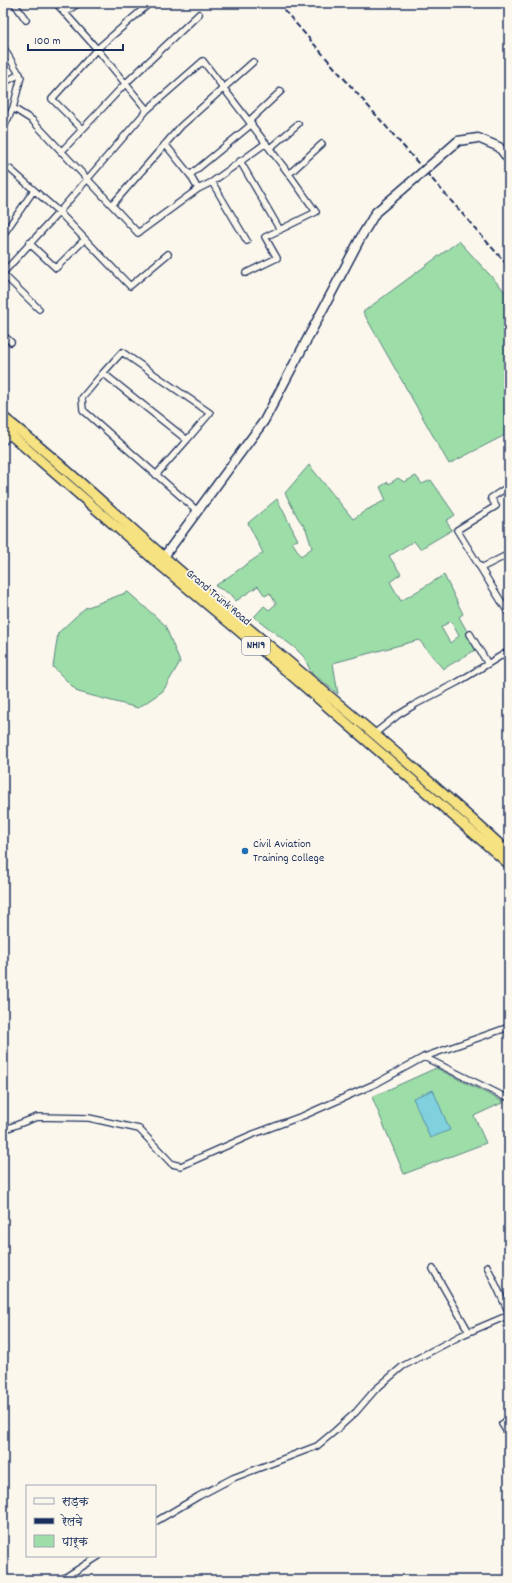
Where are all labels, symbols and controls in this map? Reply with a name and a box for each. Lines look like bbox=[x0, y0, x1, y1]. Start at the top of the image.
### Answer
scale bar bbox=[28, 26, 123, 52]
text: 100 m bbox=[34, 33, 61, 50]
street label: Grand Trunk Road bbox=[182, 566, 254, 630]
road number: NH19 bbox=[242, 637, 270, 655]
place label: Civil Aviation Training College bbox=[253, 836, 324, 867]
marker: Civil Aviation Training College bbox=[240, 846, 250, 856]
legend bbox=[26, 1485, 156, 1557]
text: सड़क bbox=[61, 1494, 90, 1511]
text: रेलवे bbox=[60, 1514, 83, 1531]
text: पार्क bbox=[61, 1534, 89, 1551]

